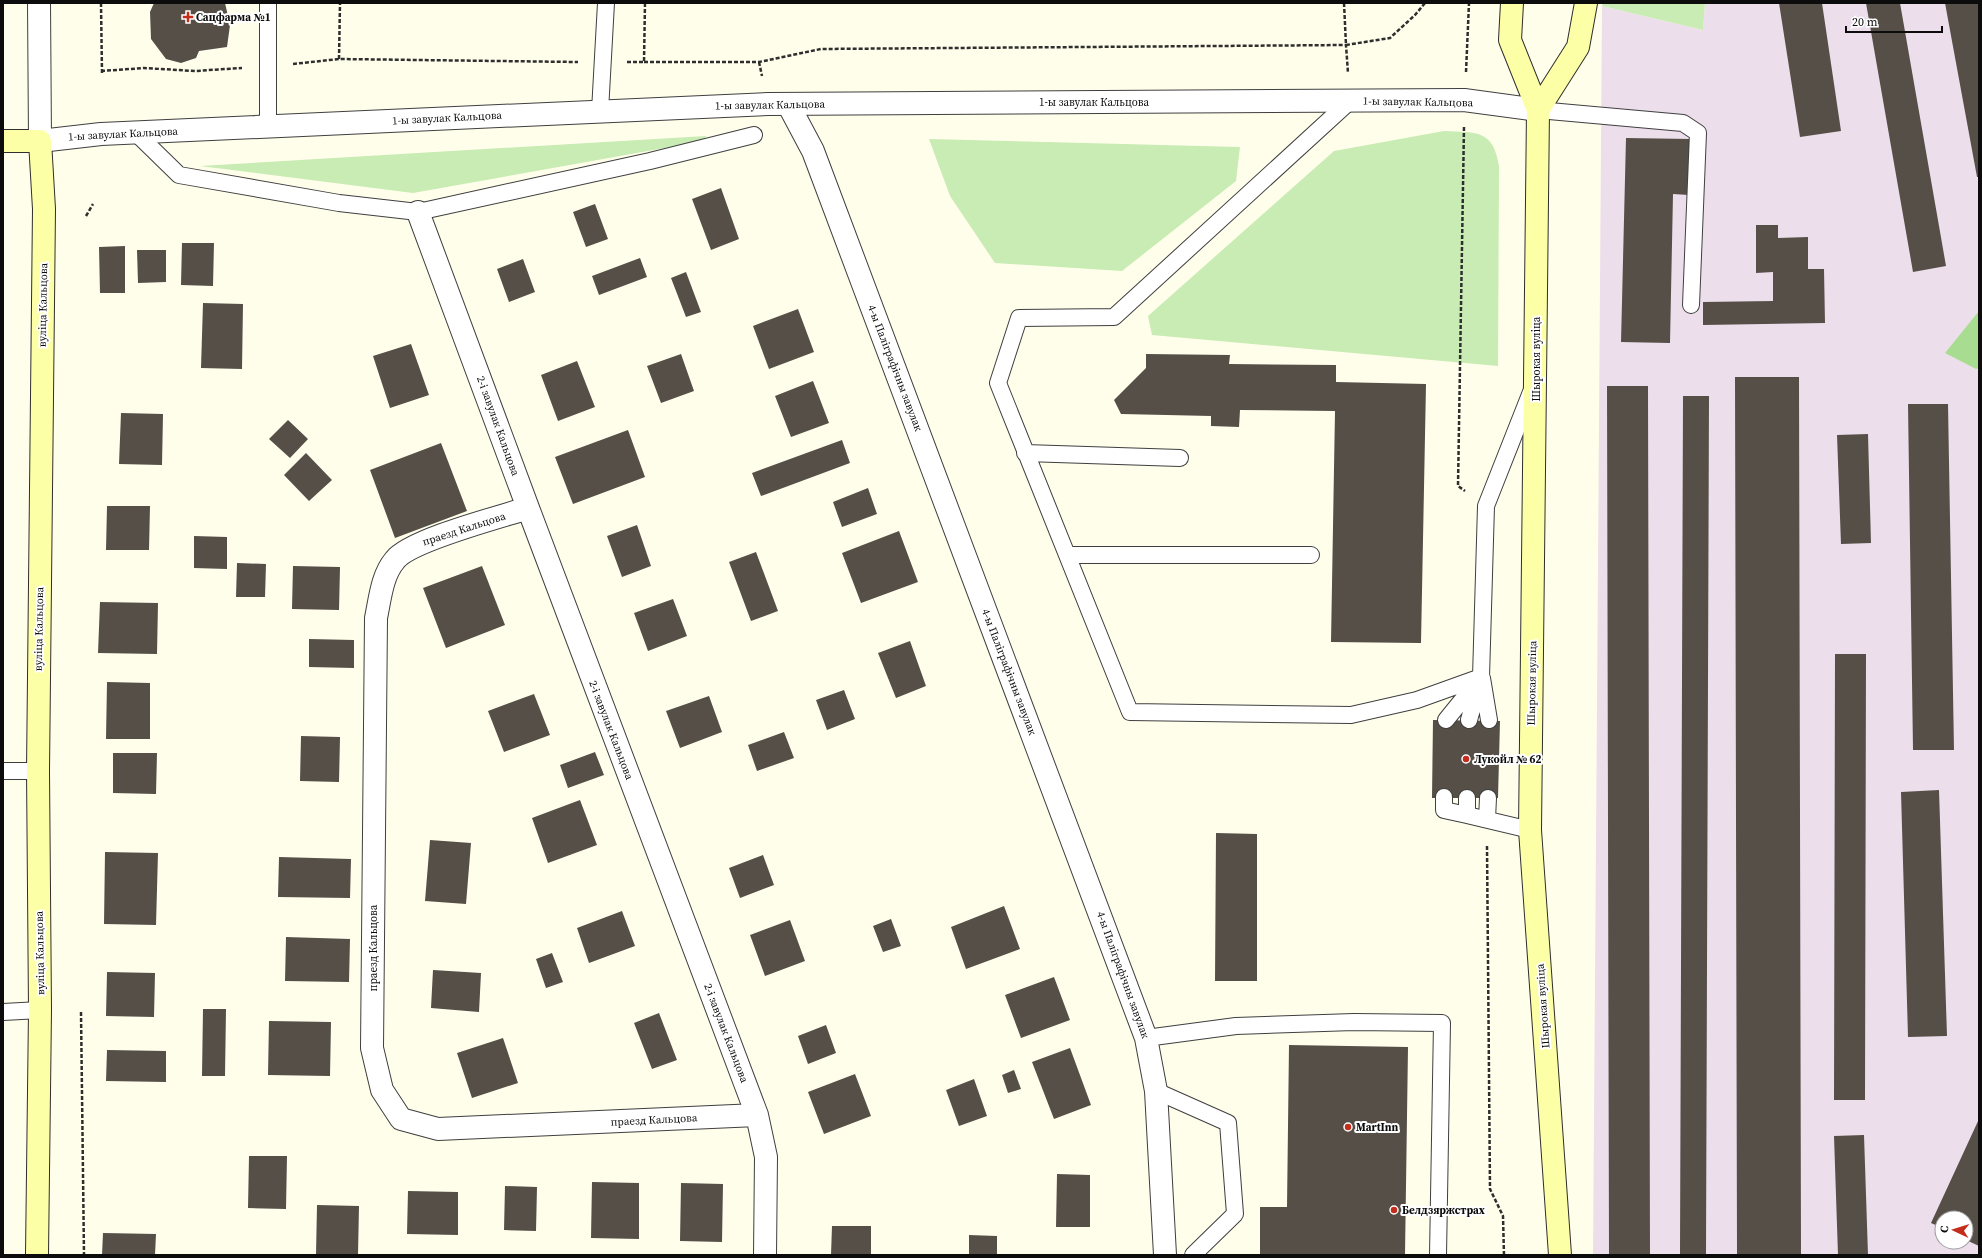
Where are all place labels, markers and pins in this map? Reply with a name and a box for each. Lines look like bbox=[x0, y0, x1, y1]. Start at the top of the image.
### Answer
place label: Сацфарма №1 bbox=[196, 10, 271, 25]
marker: Сацфарма №1 bbox=[183, 12, 193, 22]
place label: Лукойл № 62 bbox=[1474, 752, 1542, 767]
marker: Лукойл № 62 bbox=[1461, 754, 1471, 764]
place label: MartInn bbox=[1356, 1120, 1399, 1135]
marker: MartInn bbox=[1343, 1122, 1353, 1132]
place label: Белдзяржстрах bbox=[1402, 1203, 1485, 1218]
marker: Белдзяржстрах bbox=[1389, 1205, 1399, 1215]

